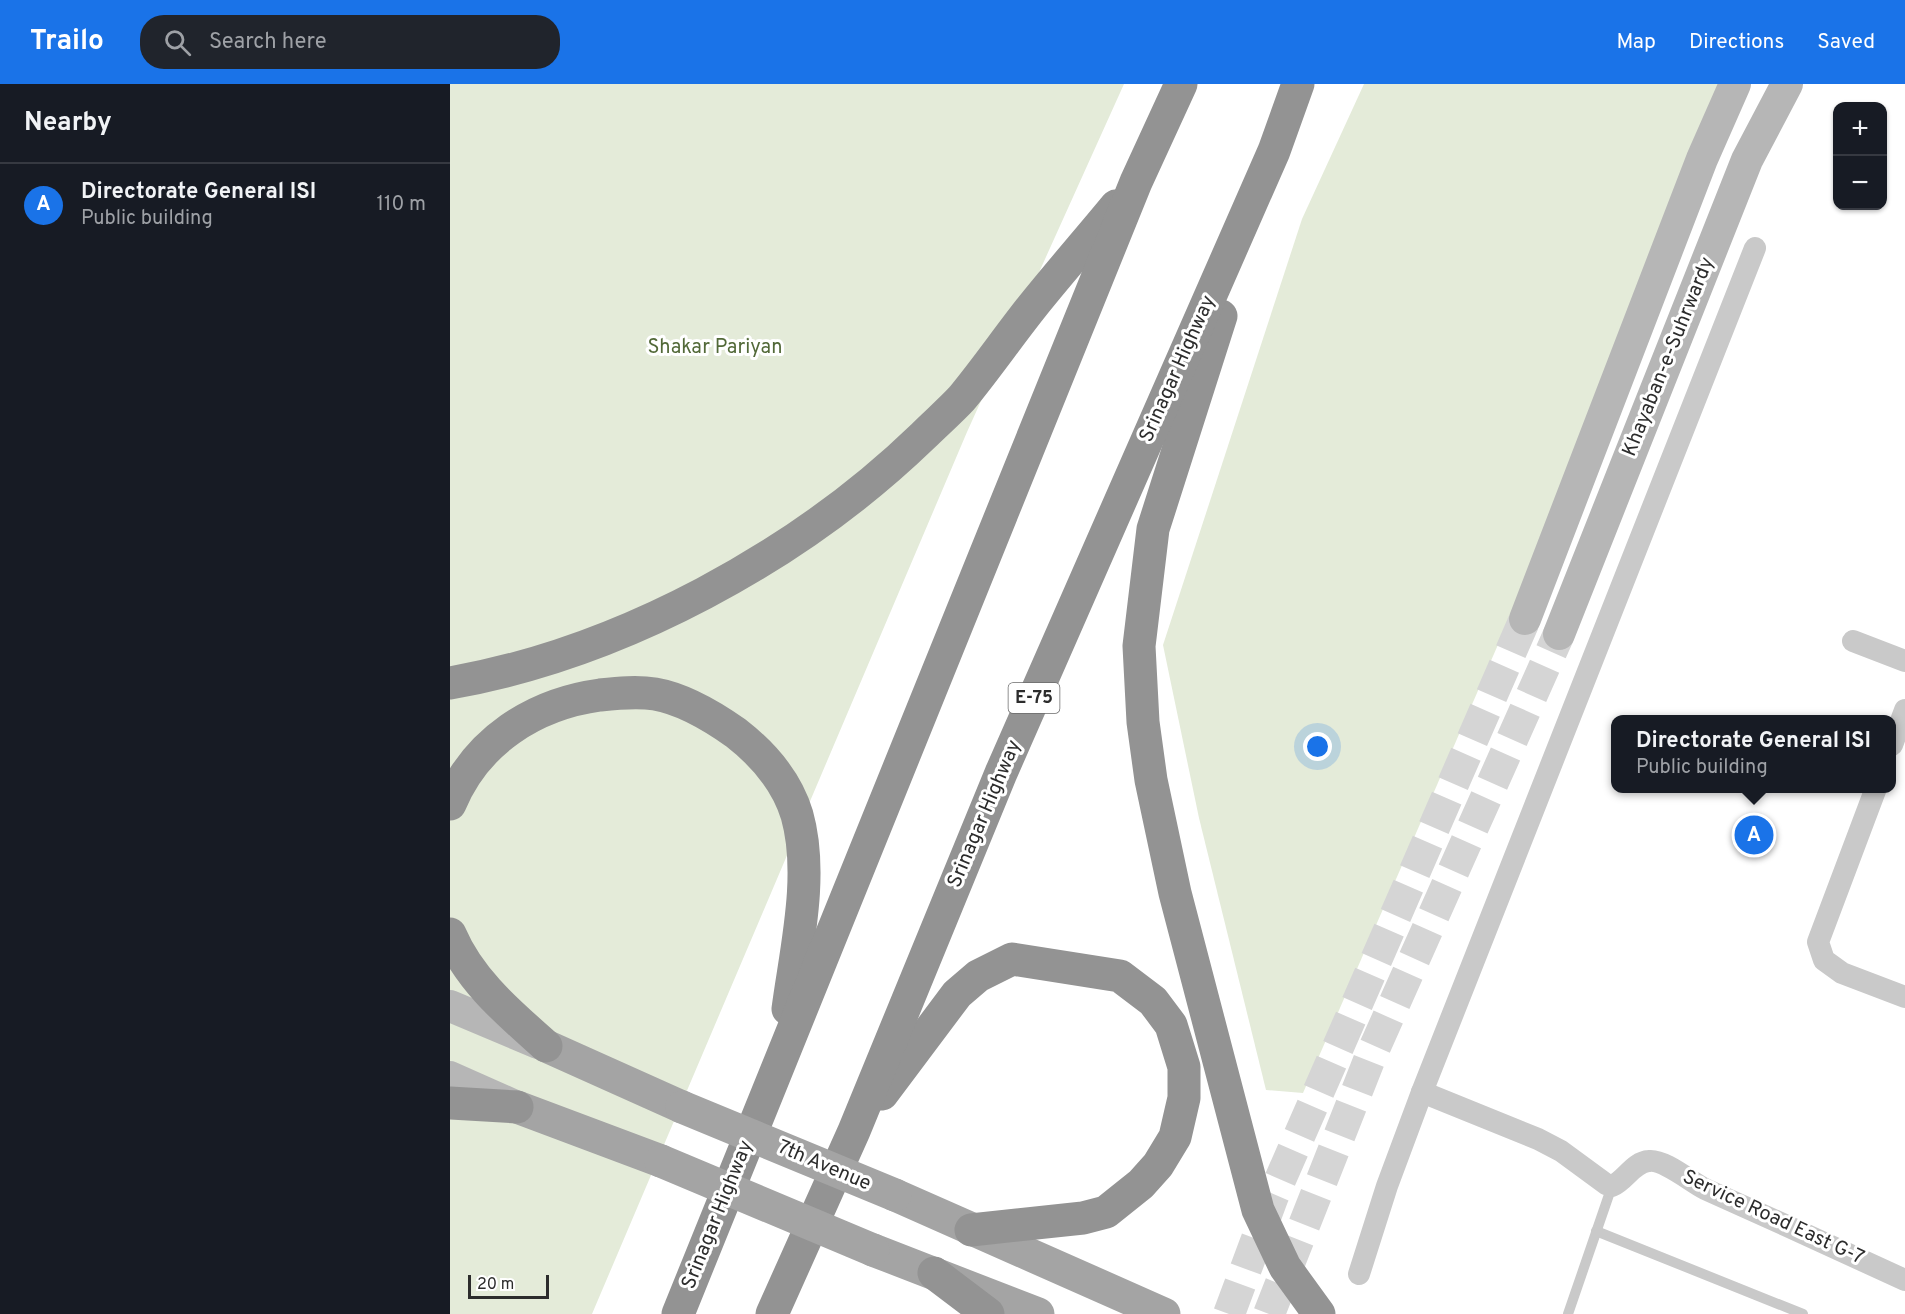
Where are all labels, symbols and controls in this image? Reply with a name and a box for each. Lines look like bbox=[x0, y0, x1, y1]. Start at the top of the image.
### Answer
search box bbox=[140, 15, 560, 69]
text: Trailo bbox=[30, 24, 104, 60]
icon: search bbox=[161, 26, 194, 59]
text: Search here bbox=[209, 29, 326, 56]
text: Map bbox=[1616, 29, 1656, 56]
text: Directions bbox=[1689, 29, 1784, 56]
text: Saved bbox=[1817, 29, 1875, 56]
map controls bbox=[1833, 102, 1887, 210]
button: + bbox=[1833, 102, 1887, 156]
text: Nearby bbox=[24, 107, 112, 140]
button: − bbox=[1833, 156, 1887, 210]
text: Directorate General ISI bbox=[81, 179, 316, 206]
text: A bbox=[36, 192, 51, 218]
text: 110 m bbox=[377, 192, 426, 218]
text: Public building bbox=[81, 206, 213, 232]
street label: Khayaban-e-Suhrwardy bbox=[1617, 254, 1721, 460]
street label: Srinagar Highway bbox=[1134, 291, 1222, 447]
park label: Shakar Pariyan bbox=[647, 335, 783, 361]
road number: E-75 bbox=[1008, 683, 1060, 713]
popup bbox=[1611, 715, 1896, 793]
text: Directorate General ISI bbox=[1636, 728, 1871, 755]
your location bbox=[1303, 732, 1332, 761]
street label: Srinagar Highway bbox=[942, 736, 1028, 892]
text: Public building bbox=[1636, 755, 1768, 781]
pin: A bbox=[1734, 812, 1774, 858]
street label: 7th Avenue bbox=[773, 1135, 875, 1197]
street label: Srinagar Highway bbox=[676, 1137, 760, 1293]
street label: Service Road East G-7 bbox=[1678, 1164, 1868, 1272]
scale bar bbox=[468, 1272, 549, 1300]
text: 20 m bbox=[477, 1275, 514, 1295]

